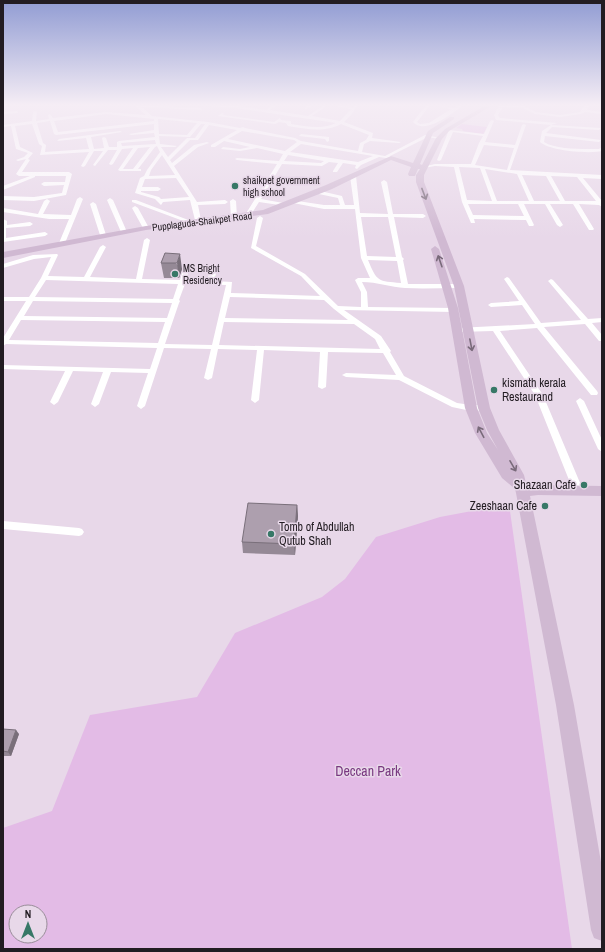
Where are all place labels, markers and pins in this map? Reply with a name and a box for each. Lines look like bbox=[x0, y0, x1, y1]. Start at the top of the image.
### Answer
place label: shaikpet government high school bbox=[243, 174, 320, 199]
marker: shaikpet government high school bbox=[230, 181, 240, 191]
place label: MS Bright Residency bbox=[183, 262, 223, 287]
marker: MS Bright Residency bbox=[170, 269, 180, 279]
place label: kismath kerala Restaurand bbox=[502, 375, 567, 405]
marker: kismath kerala Restaurand bbox=[489, 385, 499, 395]
place label: Shazaan Cafe bbox=[514, 477, 576, 493]
marker: Shazaan Cafe bbox=[579, 480, 589, 490]
place label: Zeeshaan Cafe bbox=[470, 498, 537, 514]
marker: Zeeshaan Cafe bbox=[540, 501, 550, 511]
place label: Tomb of Abdullah Qutub Shah bbox=[279, 519, 355, 549]
marker: Tomb of Abdullah Qutub Shah bbox=[266, 529, 276, 539]

